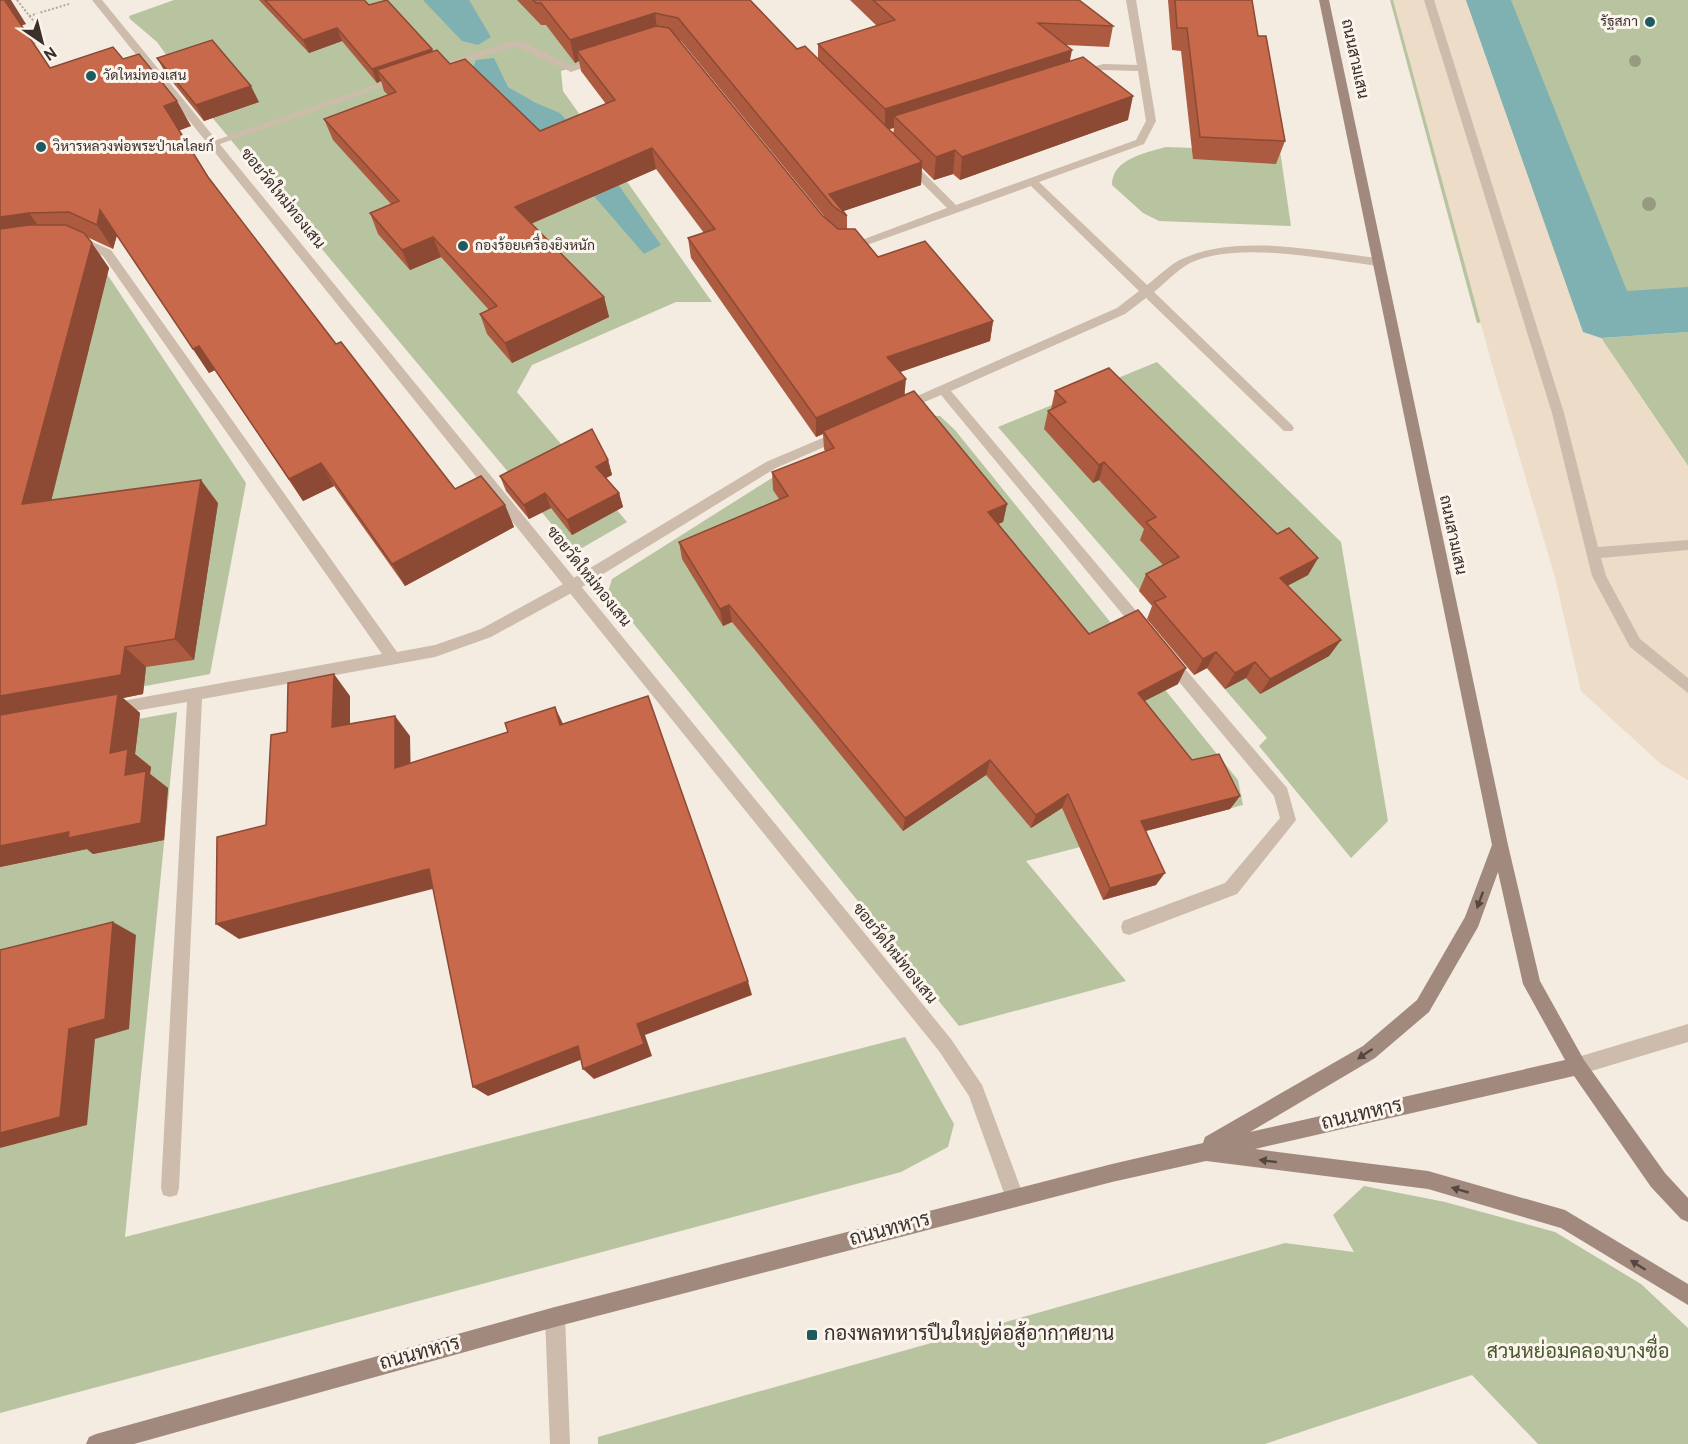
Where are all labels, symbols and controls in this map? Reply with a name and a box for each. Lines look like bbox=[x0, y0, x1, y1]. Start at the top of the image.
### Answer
north arrow bbox=[12, 12, 72, 72]
place label: รัฐสภา bbox=[1600, 14, 1638, 31]
marker: รัฐสภา bbox=[1643, 15, 1657, 29]
street label: ถนนสามเสน bbox=[1336, 17, 1372, 101]
text: N bbox=[39, 41, 60, 64]
place label: วัดใหม่ทองเสน bbox=[103, 67, 186, 85]
marker: วัดใหม่ทองเสน bbox=[84, 69, 98, 83]
place label: วิหารหลวงพ่อพระป่าเลไลยก์ bbox=[52, 137, 214, 156]
marker: วิหารหลวงพ่อพระป่าเลไลยก์ bbox=[34, 140, 48, 154]
street label: ซอยวัดใหม่ทองเสน bbox=[235, 143, 331, 253]
place label: กองร้อยเครื่องยิงหนัก bbox=[475, 233, 595, 255]
marker: กองร้อยเครื่องยิงหนัก bbox=[456, 239, 470, 253]
street label: ถนนสามเสน bbox=[1434, 493, 1470, 577]
street label: ซอยวัดใหม่ทองเสน bbox=[541, 521, 637, 631]
one-way arrow bbox=[1474, 891, 1484, 909]
street label: ซอยวัดใหม่ทองเสน bbox=[847, 898, 943, 1008]
one-way arrow bbox=[1358, 1048, 1374, 1060]
street label: ถนนทหาร bbox=[1319, 1093, 1405, 1137]
one-way arrow bbox=[1258, 1156, 1277, 1165]
one-way arrow bbox=[1451, 1184, 1469, 1194]
street label: ถนนทหาร bbox=[847, 1207, 933, 1253]
one-way arrow bbox=[1630, 1259, 1646, 1270]
place label: กองพลทหารปืนใหญ่ต่อสู้อากาศยาน bbox=[824, 1320, 1114, 1348]
marker: กองพลทหารปืนใหญ่ต่อสู้อากาศยาน bbox=[805, 1328, 819, 1342]
street label: ถนนทหาร bbox=[377, 1331, 463, 1377]
park label: สวนหย่อมคลองบางซื่อ bbox=[1487, 1334, 1669, 1366]

